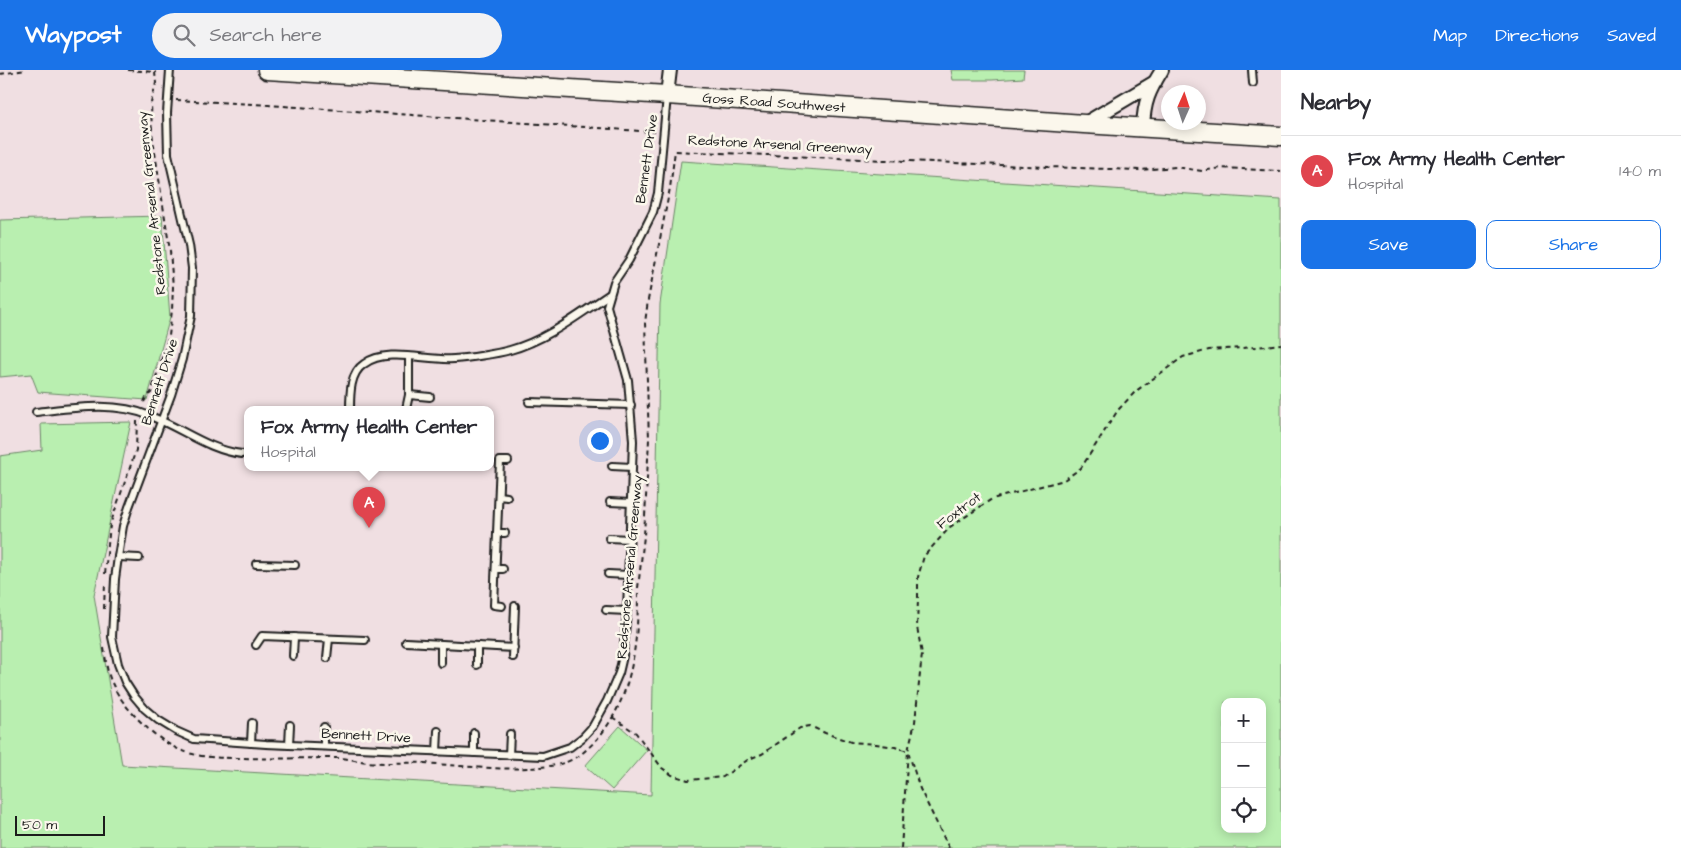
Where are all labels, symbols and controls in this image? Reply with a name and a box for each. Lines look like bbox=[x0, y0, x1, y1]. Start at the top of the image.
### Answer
search box bbox=[152, 13, 502, 58]
text: Waypost bbox=[25, 18, 122, 52]
icon: search bbox=[170, 21, 198, 49]
text: Search here bbox=[210, 22, 322, 49]
text: Map bbox=[1433, 23, 1467, 48]
text: Directions bbox=[1495, 23, 1579, 48]
text: Saved bbox=[1607, 23, 1656, 48]
north arrow bbox=[1161, 85, 1206, 130]
street label: Goss Road Southwest bbox=[702, 88, 846, 118]
text: Nearby bbox=[1301, 88, 1371, 117]
street label: Redstone Arsenal Greenway bbox=[132, 110, 172, 296]
street label: Bennett Drive bbox=[631, 113, 663, 205]
street label: Redstone Arsenal Greenway bbox=[687, 130, 873, 160]
text: Fox Army Health Center bbox=[1348, 146, 1565, 173]
text: A bbox=[1312, 160, 1322, 182]
text: 140 m bbox=[1619, 160, 1661, 182]
text: Hospital bbox=[1348, 173, 1403, 195]
button: Save bbox=[1301, 220, 1476, 269]
button: Share bbox=[1486, 220, 1661, 269]
street label: Bennett Drive bbox=[137, 336, 184, 428]
popup bbox=[244, 406, 494, 471]
text: Fox Army Health Center bbox=[261, 414, 477, 441]
your location bbox=[587, 428, 613, 454]
text: Hospital bbox=[261, 441, 316, 463]
street label: Redstone Arsenal Greenway bbox=[612, 474, 648, 660]
pin: A bbox=[353, 487, 385, 528]
street label: Foxtrot bbox=[933, 487, 986, 534]
map controls bbox=[1221, 698, 1266, 833]
button: + bbox=[1221, 698, 1266, 743]
street label: Bennett Drive bbox=[321, 724, 412, 748]
button: − bbox=[1221, 743, 1266, 788]
button: locate bbox=[1221, 788, 1266, 833]
scale bar bbox=[15, 813, 105, 836]
text: 50 m bbox=[22, 815, 57, 835]

